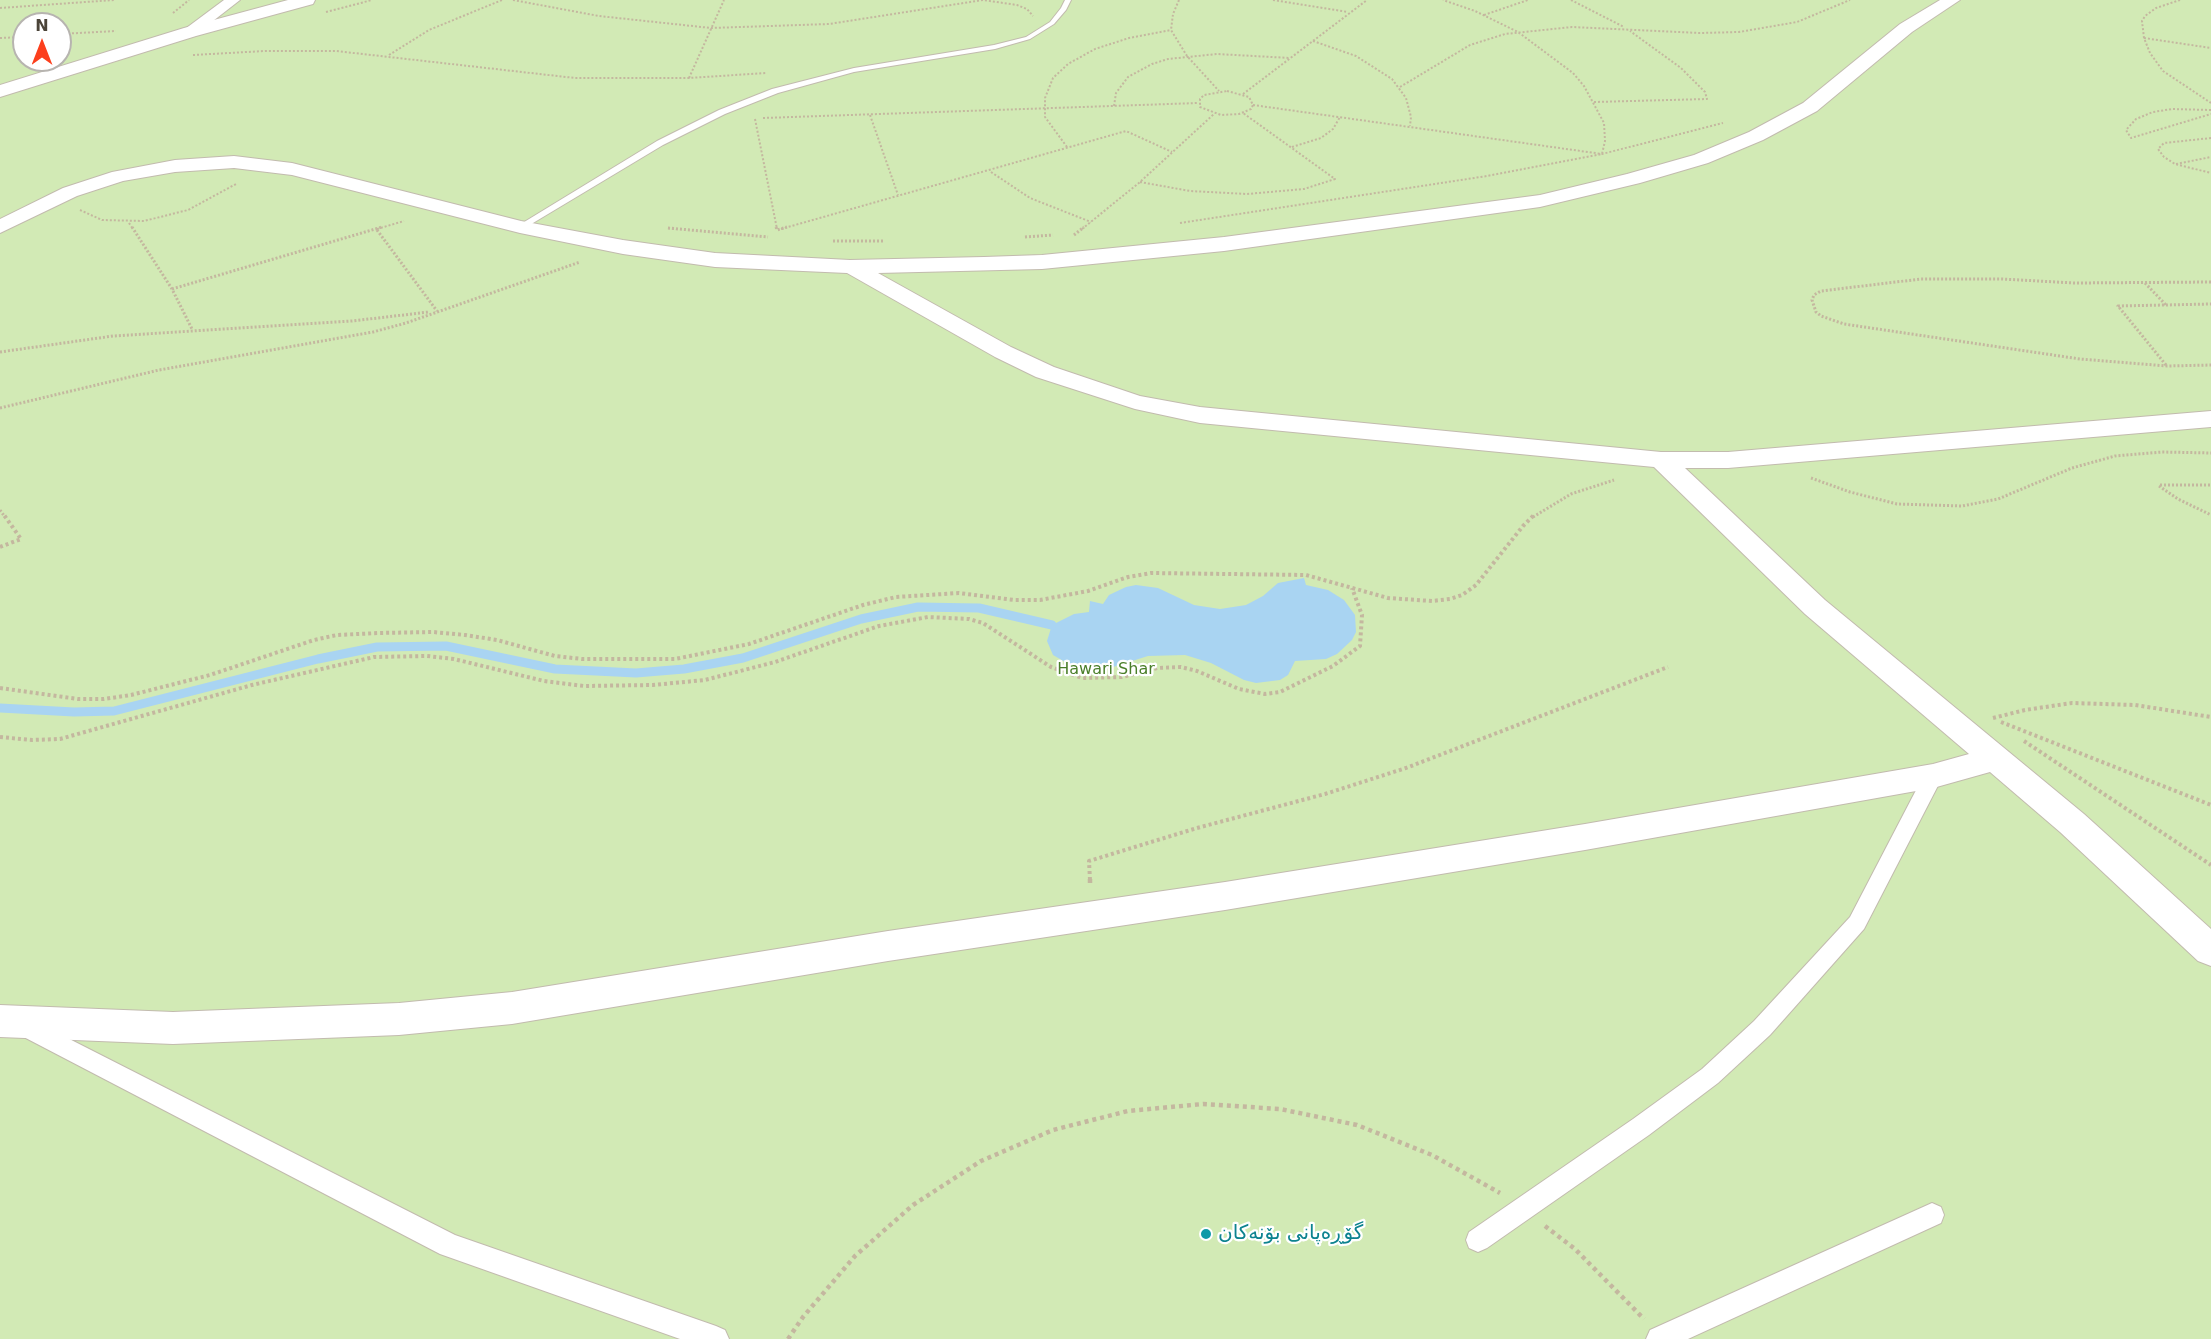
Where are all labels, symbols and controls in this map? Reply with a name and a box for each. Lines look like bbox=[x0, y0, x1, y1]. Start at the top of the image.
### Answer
north arrow bbox=[12, 12, 72, 72]
text: N bbox=[35, 16, 49, 35]
park label: Hawari Shar bbox=[1057, 660, 1155, 680]
place label: گۆڕەپانی بۆنەکان bbox=[1218, 1222, 1363, 1246]
marker: گۆڕەپانی بۆنەکان bbox=[1199, 1227, 1213, 1241]

